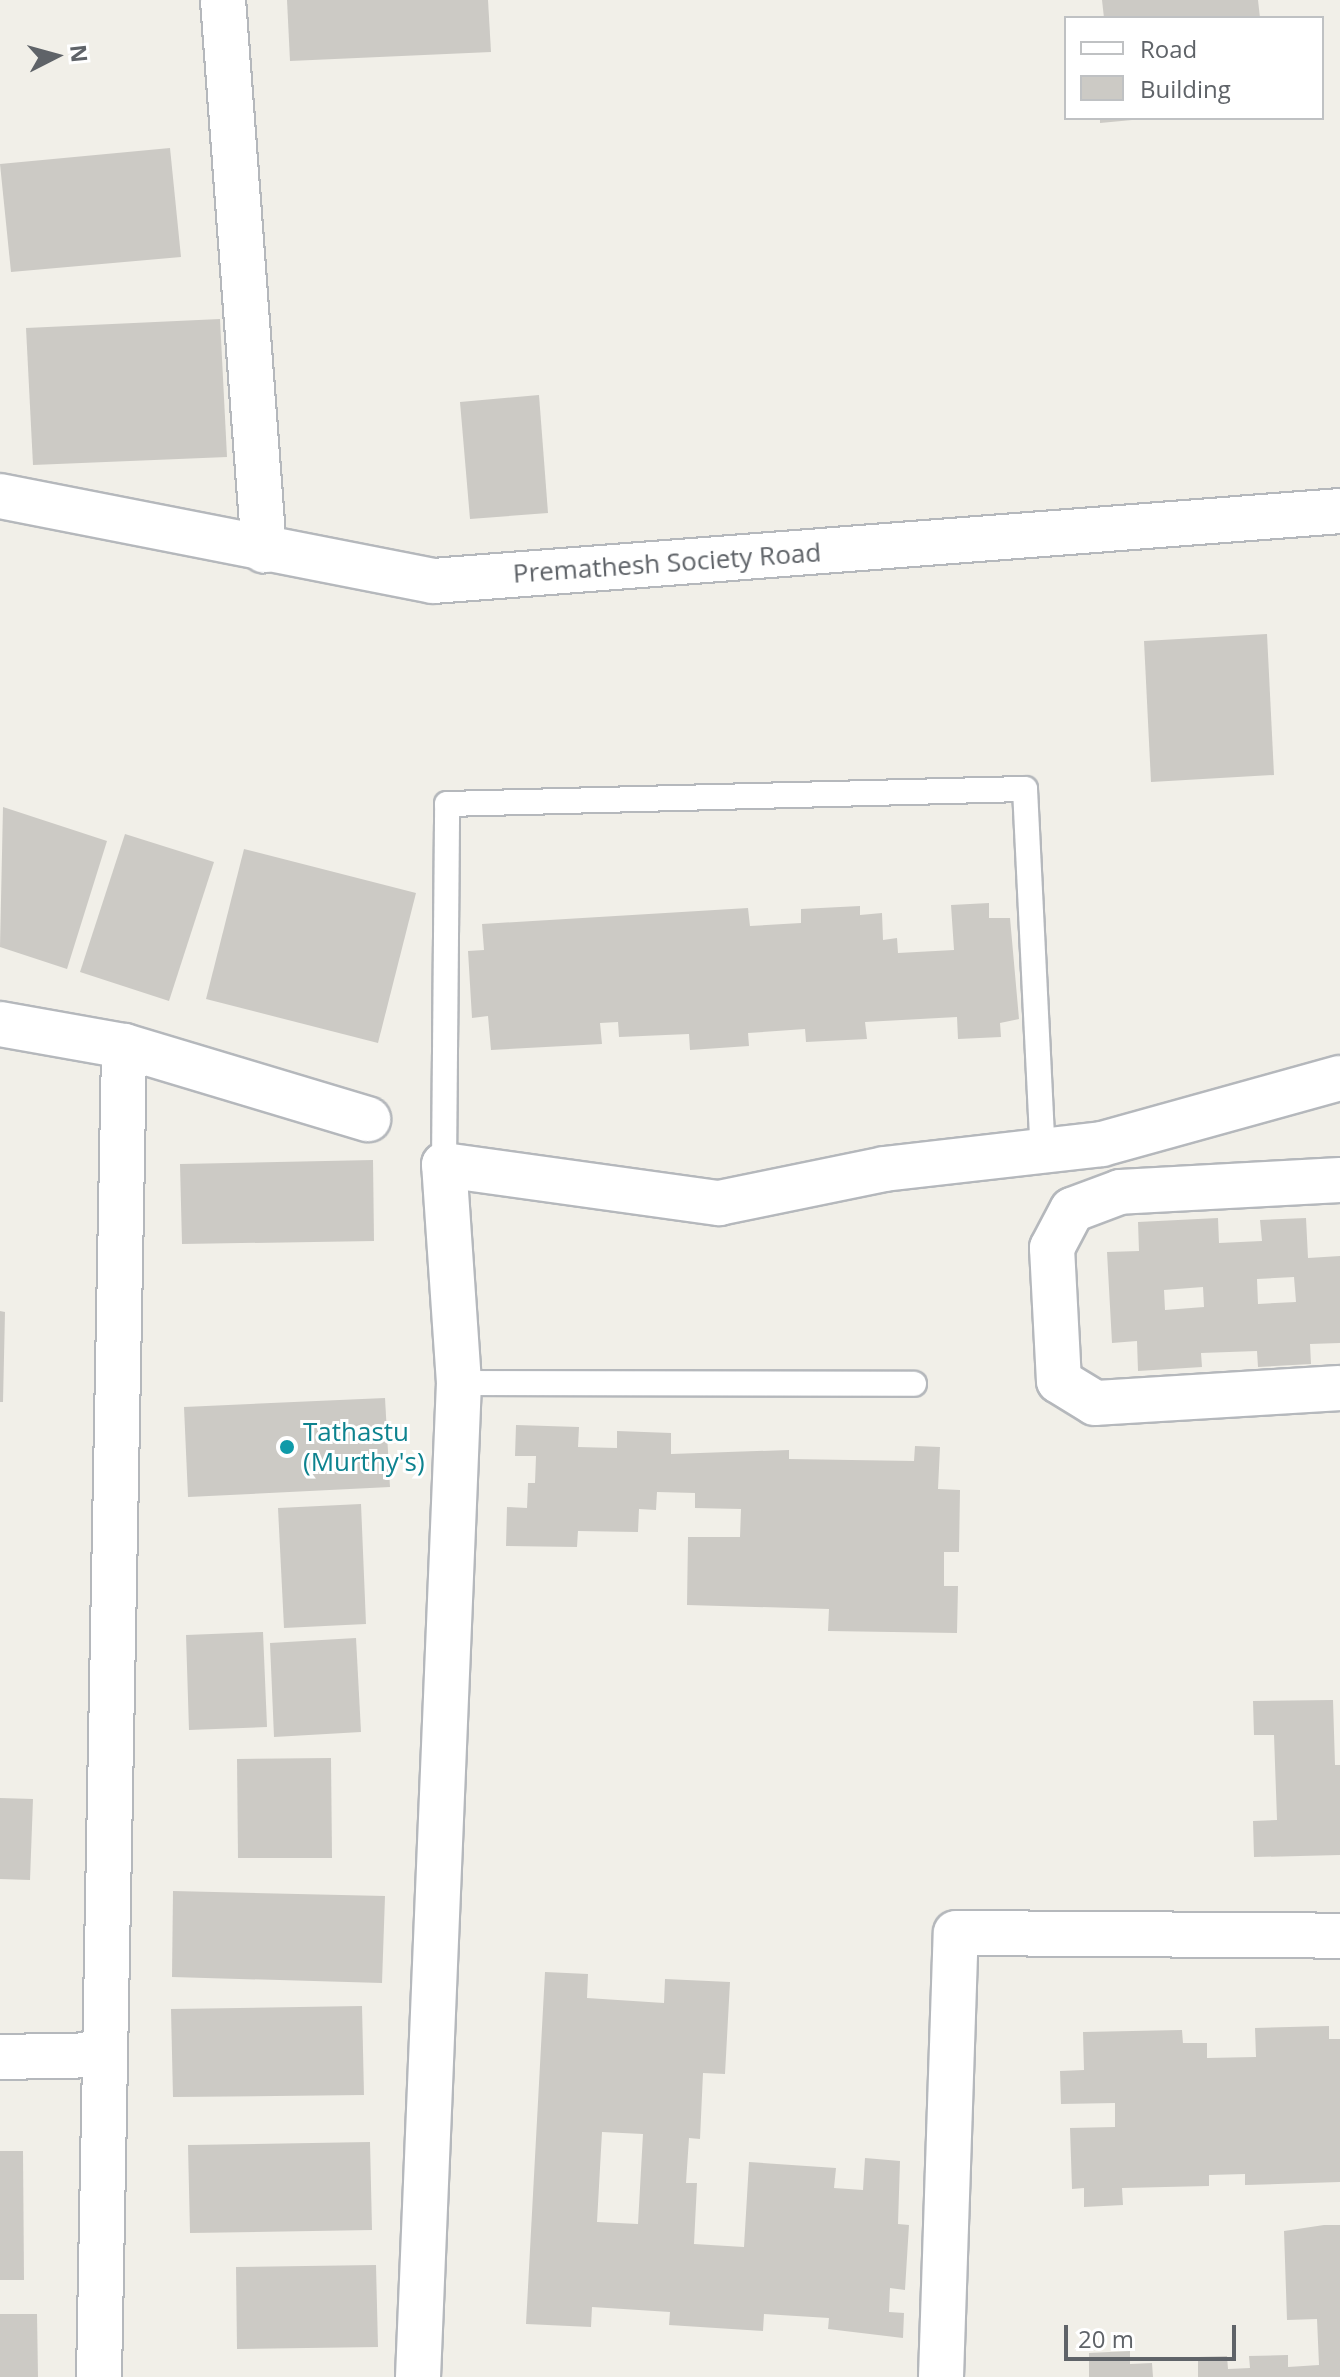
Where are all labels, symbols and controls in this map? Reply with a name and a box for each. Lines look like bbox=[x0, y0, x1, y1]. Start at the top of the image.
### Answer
north arrow bbox=[16, 16, 96, 96]
legend bbox=[1064, 16, 1324, 120]
text: Road bbox=[1140, 32, 1197, 65]
text: N bbox=[64, 43, 96, 64]
text: Building bbox=[1140, 72, 1231, 105]
street label: Premathesh Society Road bbox=[512, 537, 822, 589]
place label: Tathastu (Murthy's) bbox=[303, 1416, 425, 1478]
marker: Tathastu (Murthy's) bbox=[278, 1438, 296, 1456]
scale bar bbox=[1068, 2309, 1240, 2359]
text: 20 m bbox=[1078, 2322, 1134, 2355]

